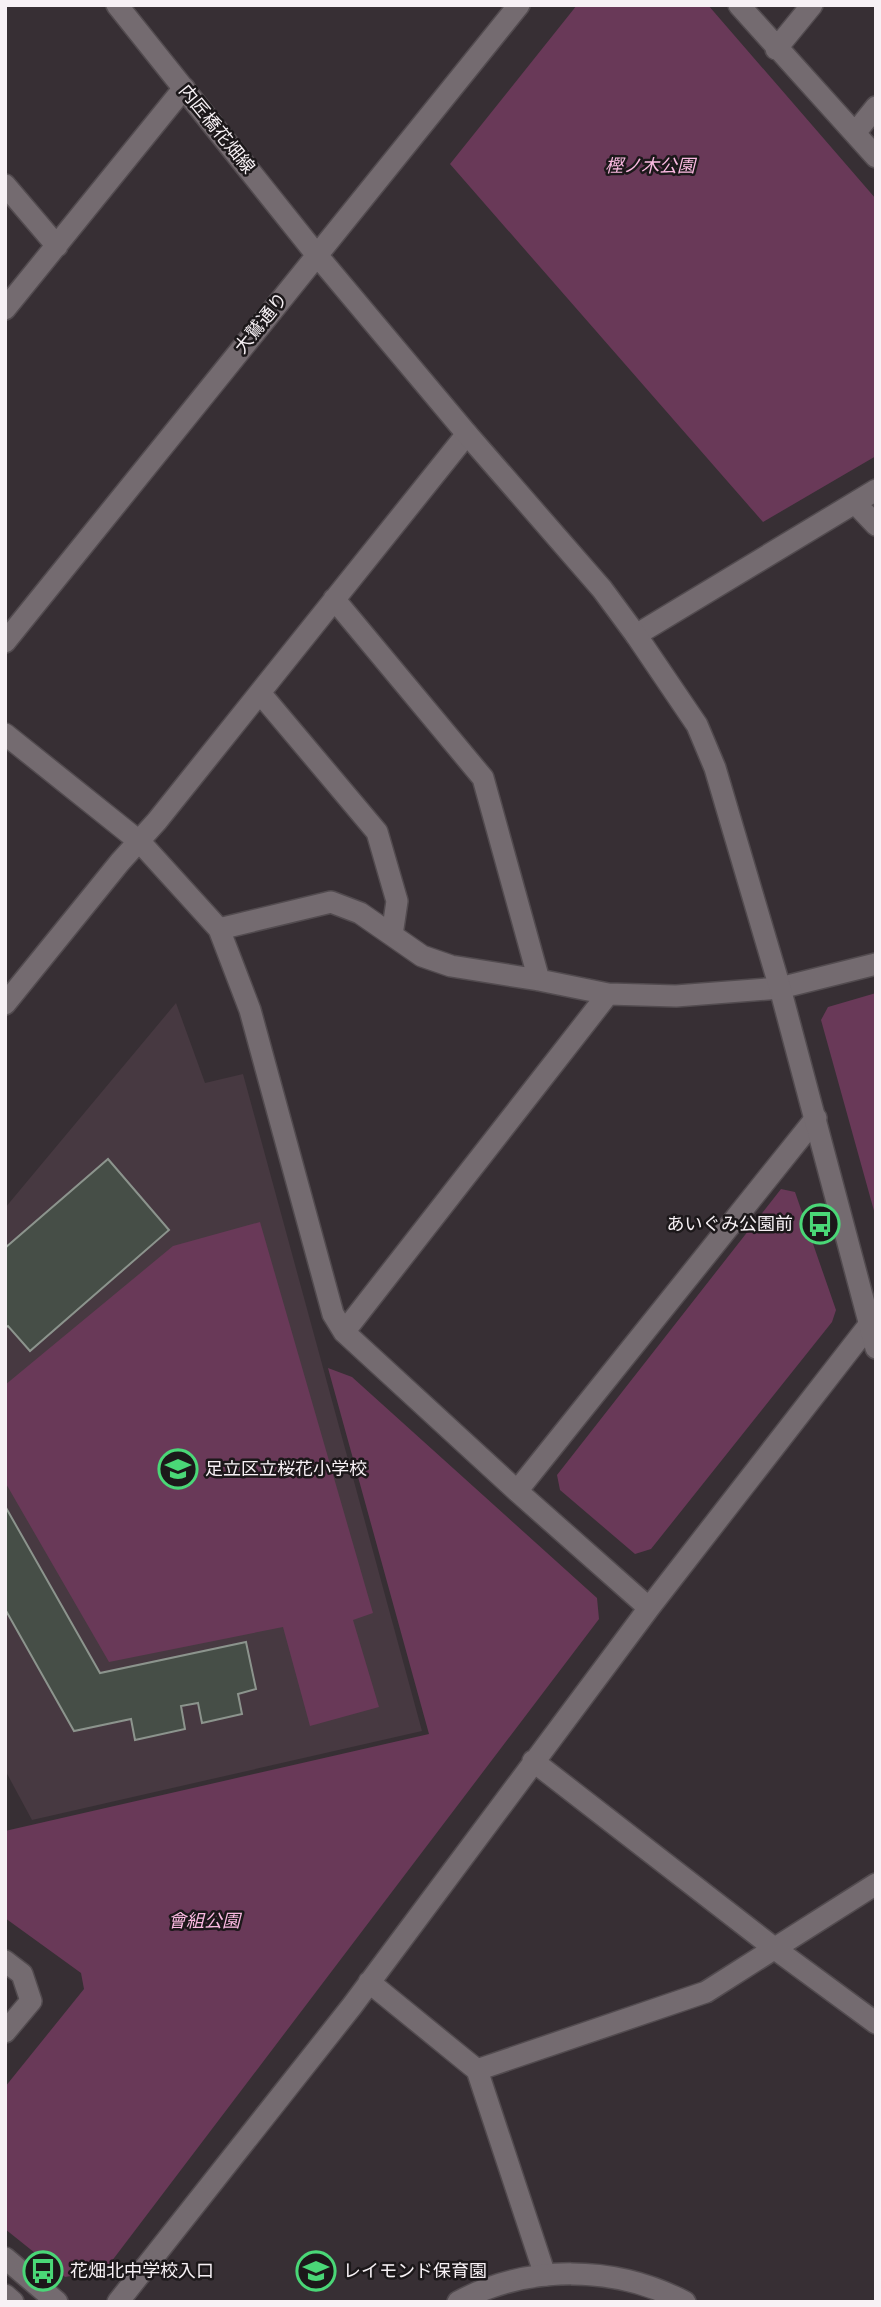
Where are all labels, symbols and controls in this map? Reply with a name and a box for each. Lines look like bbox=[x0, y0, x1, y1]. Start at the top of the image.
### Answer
street label: 内匠橋花畑線 bbox=[174, 79, 260, 178]
park label: 樫ノ木公園 bbox=[605, 154, 698, 177]
street label: 大鷲通り bbox=[229, 287, 292, 358]
bus stop icon: あいぐみ公園前 bbox=[799, 1203, 841, 1245]
place label: あいぐみ公園前 bbox=[666, 1212, 793, 1235]
school or university icon: 足立区立桜花小学校 bbox=[157, 1448, 199, 1490]
place label: 足立区立桜花小学校 bbox=[205, 1457, 367, 1480]
park label: 會組公園 bbox=[168, 1909, 243, 1932]
bus stop icon: 花畑北中学校入口 bbox=[22, 2250, 64, 2292]
school or university icon: レイモンド保育園 bbox=[295, 2250, 337, 2292]
place label: 花畑北中学校入口 bbox=[70, 2259, 214, 2282]
place label: レイモンド保育園 bbox=[343, 2259, 487, 2282]

